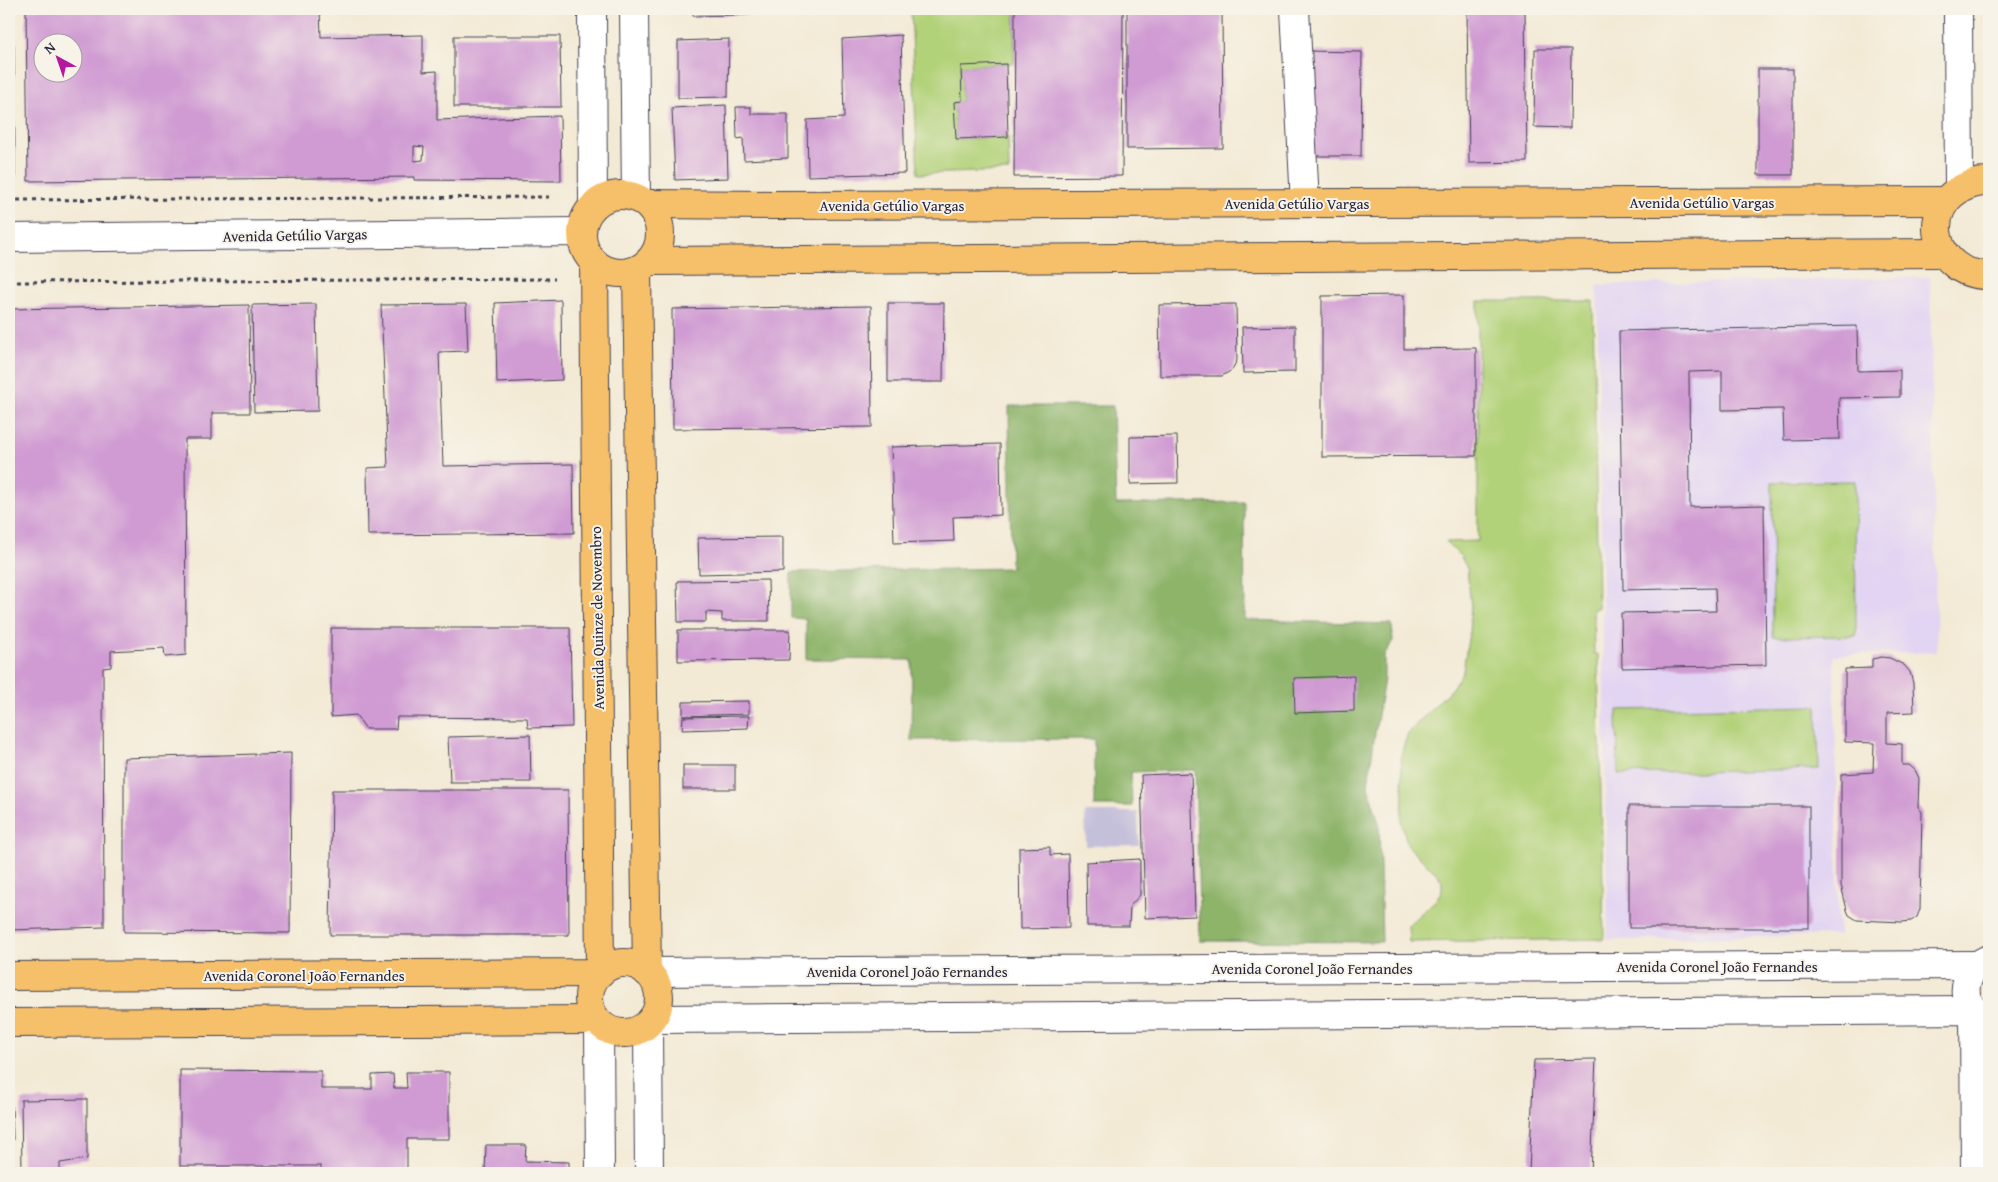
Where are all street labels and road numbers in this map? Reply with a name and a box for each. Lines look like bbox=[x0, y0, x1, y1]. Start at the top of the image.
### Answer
street label: Avenida Getúlio Vargas bbox=[1630, 192, 1775, 213]
street label: Avenida Getúlio Vargas bbox=[1225, 193, 1370, 214]
street label: Avenida Getúlio Vargas bbox=[820, 195, 965, 216]
street label: Avenida Getúlio Vargas bbox=[222, 223, 368, 247]
street label: Avenida Quinze de Novembro bbox=[585, 526, 609, 710]
street label: Avenida Coronel João Fernandes bbox=[1616, 956, 1818, 977]
street label: Avenida Coronel João Fernandes bbox=[1211, 958, 1413, 979]
street label: Avenida Coronel João Fernandes bbox=[806, 961, 1008, 982]
street label: Avenida Coronel João Fernandes bbox=[203, 965, 405, 986]

